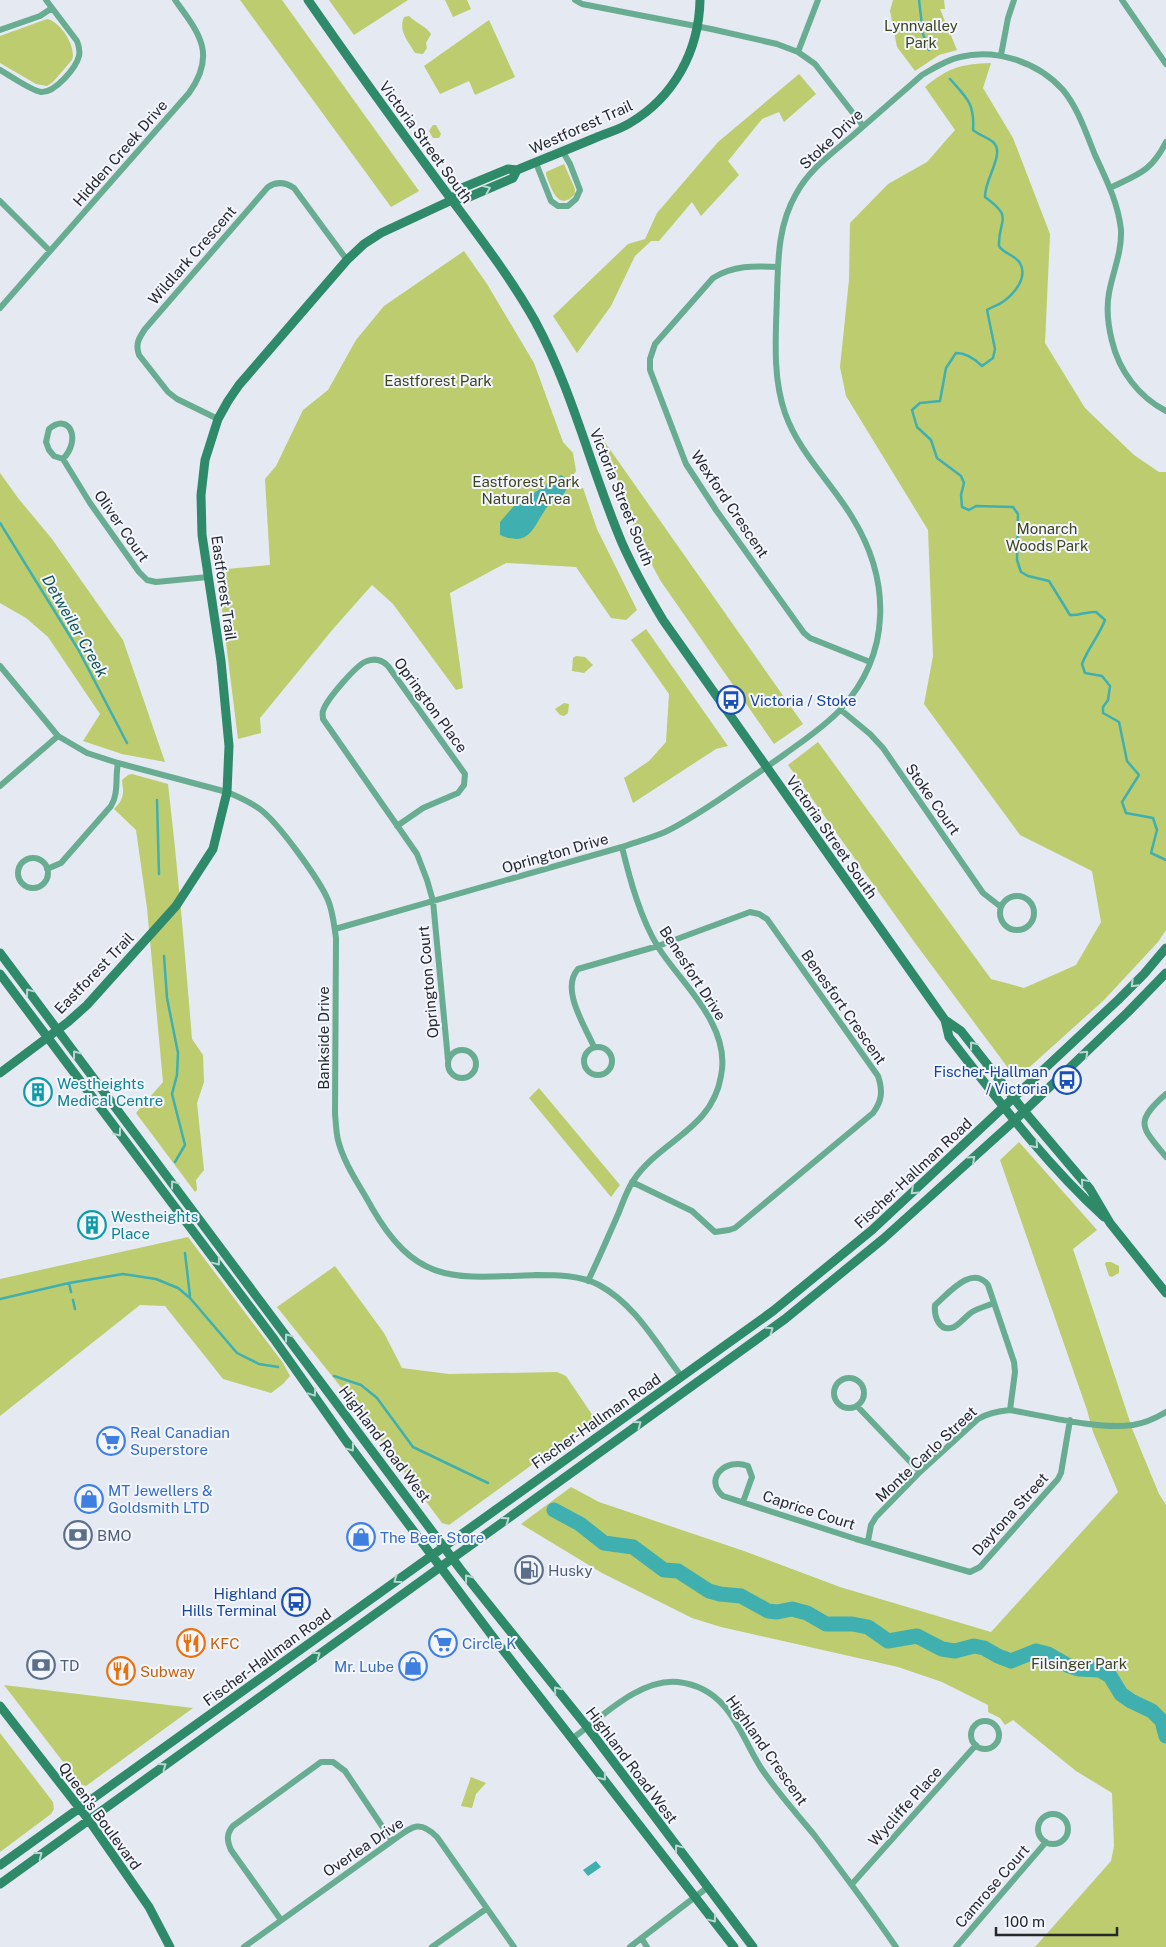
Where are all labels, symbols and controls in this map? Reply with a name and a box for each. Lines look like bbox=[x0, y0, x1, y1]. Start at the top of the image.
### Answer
park label: Lynnvalley Park bbox=[884, 17, 958, 51]
street label: Victoria Street South bbox=[376, 78, 476, 206]
street label: Hidden Creek Drive bbox=[69, 97, 171, 209]
street label: Westforest Trail bbox=[527, 97, 635, 157]
street label: Stoke Drive bbox=[796, 106, 866, 172]
one-way arrow bbox=[482, 185, 491, 195]
street label: Wildlark Crescent bbox=[145, 202, 239, 308]
park label: Eastforest Park bbox=[384, 372, 492, 389]
street label: Victoria Street South bbox=[587, 426, 657, 568]
street label: Wexford Crescent bbox=[688, 447, 772, 561]
park label: Eastforest Park Natural Area bbox=[472, 473, 580, 507]
street label: Oliver Court bbox=[91, 487, 153, 565]
park label: Monarch Woods Park bbox=[1006, 520, 1088, 554]
street label: Eastforest Trail bbox=[208, 534, 240, 642]
water label: Detweiler Creek bbox=[38, 571, 112, 681]
street label: Oprington Place bbox=[391, 654, 471, 756]
bus stop icon: Victoria / Stoke bbox=[716, 685, 746, 715]
place label: Victoria / Stoke bbox=[750, 692, 857, 709]
street label: Stoke Court bbox=[902, 760, 964, 838]
street label: Victoria Street South bbox=[783, 772, 881, 902]
street label: Oprington Drive bbox=[500, 830, 610, 876]
street label: Benesfort Drive bbox=[656, 923, 730, 1023]
street label: Oprington Court bbox=[415, 925, 441, 1039]
street label: Eastforest Trail bbox=[51, 929, 137, 1017]
street label: Benesfort Crescent bbox=[798, 947, 890, 1068]
one-way arrow bbox=[1130, 978, 1139, 987]
street label: Bankside Drive bbox=[315, 986, 332, 1090]
one-way arrow bbox=[26, 988, 35, 998]
one-way arrow bbox=[969, 1042, 978, 1051]
one-way arrow bbox=[73, 1050, 82, 1060]
one-way arrow bbox=[1079, 1051, 1088, 1060]
place label: Fischer-Hallman / Victoria bbox=[933, 1063, 1048, 1097]
bus stop icon: Fischer-Hallman / Victoria bbox=[1052, 1065, 1082, 1095]
place label: Westheights Medical Centre bbox=[57, 1075, 163, 1109]
building icon: Westheights Medical Centre bbox=[23, 1077, 53, 1107]
street label: Fischer-Hallman Road bbox=[851, 1114, 975, 1232]
one-way arrow bbox=[112, 1127, 121, 1137]
one-way arrow bbox=[1029, 1139, 1038, 1148]
one-way arrow bbox=[966, 1156, 975, 1165]
one-way arrow bbox=[1081, 1178, 1090, 1187]
one-way arrow bbox=[171, 1181, 179, 1190]
one-way arrow bbox=[911, 1185, 920, 1194]
place label: Westheights Place bbox=[111, 1208, 198, 1242]
building icon: Westheights Place bbox=[77, 1210, 107, 1240]
one-way arrow bbox=[212, 1256, 220, 1265]
one-way arrow bbox=[764, 1327, 774, 1336]
one-way arrow bbox=[285, 1333, 294, 1343]
street label: Fischer-Hallman Road bbox=[528, 1370, 664, 1472]
street label: Highland Road West bbox=[336, 1382, 434, 1506]
one-way arrow bbox=[307, 1387, 316, 1397]
street label: Monte Carlo Street bbox=[872, 1403, 980, 1505]
one-way arrow bbox=[632, 1421, 642, 1430]
place label: Real Canadian Superstore bbox=[130, 1424, 230, 1458]
supermarket icon: Real Canadian Superstore bbox=[96, 1426, 126, 1456]
one-way arrow bbox=[345, 1442, 354, 1452]
street label: Daytona Street bbox=[969, 1469, 1052, 1559]
place label: MT Jewellers & Goldsmith LTD bbox=[108, 1482, 213, 1516]
shop icon: MT Jewellers & Goldsmith LTD bbox=[74, 1484, 104, 1514]
street label: Caprice Court bbox=[761, 1487, 858, 1533]
one-way arrow bbox=[500, 1517, 509, 1525]
bank icon: BMO bbox=[63, 1520, 93, 1550]
shop icon: The Beer Store bbox=[346, 1522, 376, 1552]
place label: BMO bbox=[97, 1527, 131, 1544]
place label: The Beer Store bbox=[380, 1529, 484, 1546]
fuel station icon: Husky bbox=[514, 1555, 544, 1585]
place label: Husky bbox=[548, 1562, 592, 1579]
one-way arrow bbox=[393, 1574, 403, 1583]
one-way arrow bbox=[465, 1575, 473, 1584]
place label: Highland Hills Terminal bbox=[181, 1585, 277, 1619]
bus stop icon: Highland Hills Terminal bbox=[281, 1587, 311, 1617]
street label: Fischer-Hallman Road bbox=[200, 1605, 334, 1709]
restaurant icon: KFC bbox=[176, 1628, 206, 1658]
supermarket icon: Circle K bbox=[428, 1628, 458, 1658]
place label: KFC bbox=[210, 1635, 239, 1652]
place label: Circle K bbox=[462, 1635, 516, 1652]
bank icon: TD bbox=[26, 1650, 56, 1680]
shop icon: Mr. Lube bbox=[398, 1651, 428, 1681]
one-way arrow bbox=[311, 1652, 321, 1661]
park label: Filsinger Park bbox=[1031, 1655, 1127, 1672]
restaurant icon: Subway bbox=[106, 1656, 136, 1686]
place label: TD bbox=[60, 1657, 79, 1674]
place label: Mr. Lube bbox=[334, 1658, 394, 1675]
place label: Subway bbox=[140, 1663, 195, 1680]
one-way arrow bbox=[554, 1686, 563, 1695]
street label: Highland Crescent bbox=[723, 1692, 811, 1808]
street label: Highland Road West bbox=[583, 1703, 681, 1827]
street label: Queen's Boulevard bbox=[55, 1759, 145, 1873]
one-way arrow bbox=[157, 1763, 166, 1771]
street label: Wycliffe Place bbox=[865, 1763, 945, 1849]
one-way arrow bbox=[598, 1771, 606, 1780]
street label: Overlea Drive bbox=[320, 1814, 406, 1880]
street label: Camrose Court bbox=[951, 1841, 1033, 1931]
one-way arrow bbox=[676, 1845, 684, 1854]
one-way arrow bbox=[33, 1852, 43, 1861]
scale bar bbox=[996, 1904, 1117, 1936]
one-way arrow bbox=[708, 1913, 716, 1922]
text: 100 m bbox=[1004, 1913, 1045, 1930]

